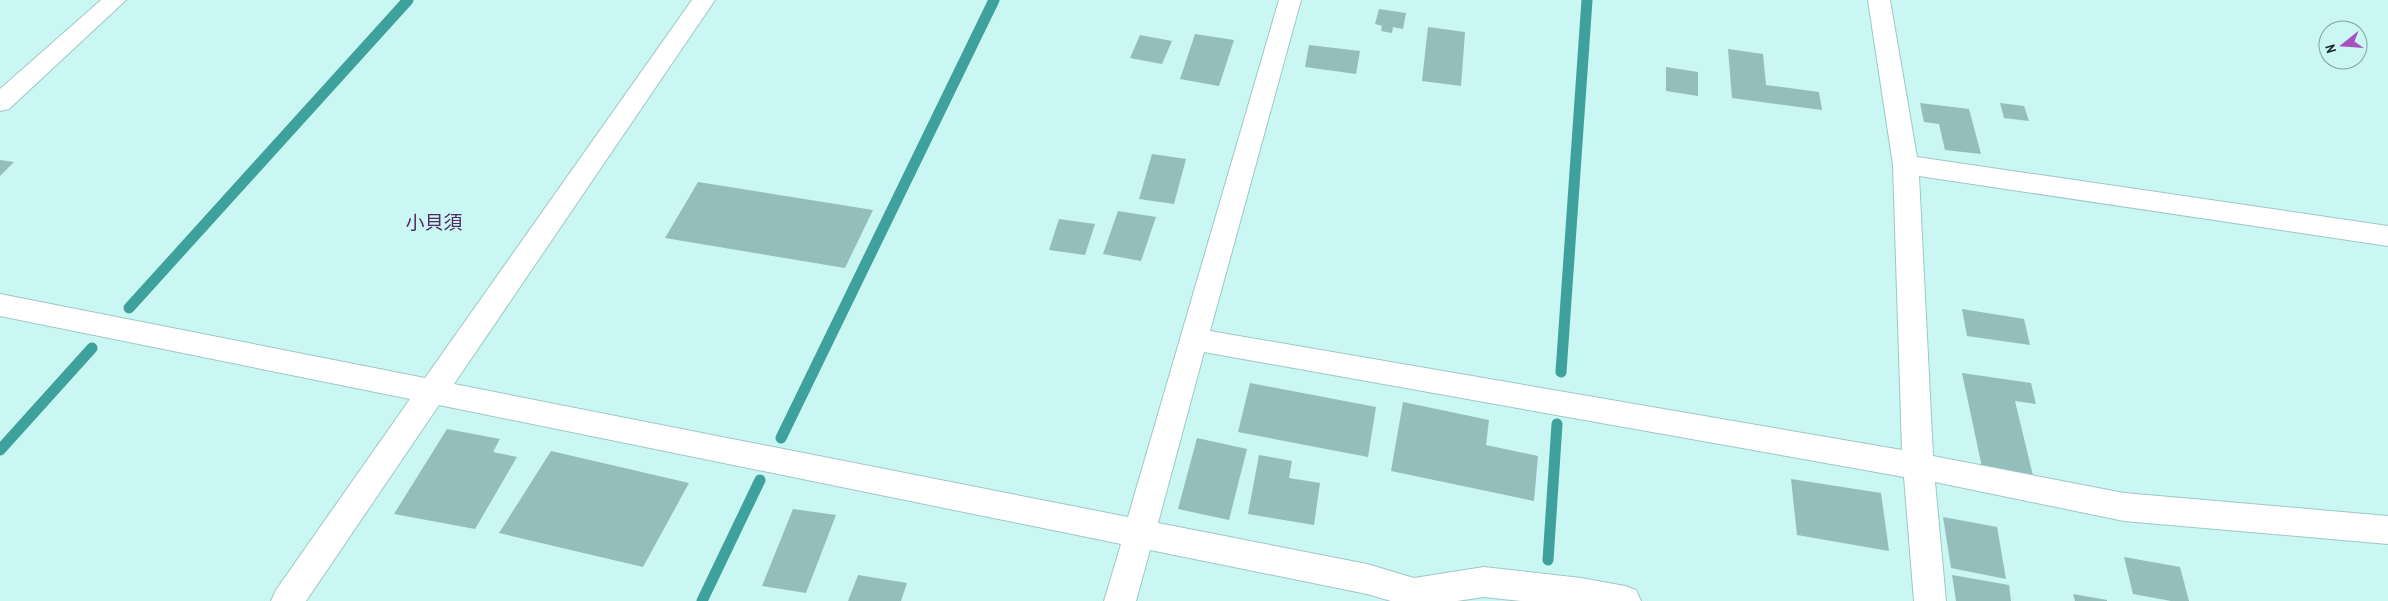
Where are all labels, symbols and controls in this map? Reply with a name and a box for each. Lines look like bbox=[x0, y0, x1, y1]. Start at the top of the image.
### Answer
north arrow bbox=[2318, 20, 2368, 70]
text: N bbox=[2321, 42, 2340, 55]
district label: 小貝須 bbox=[405, 209, 463, 235]

